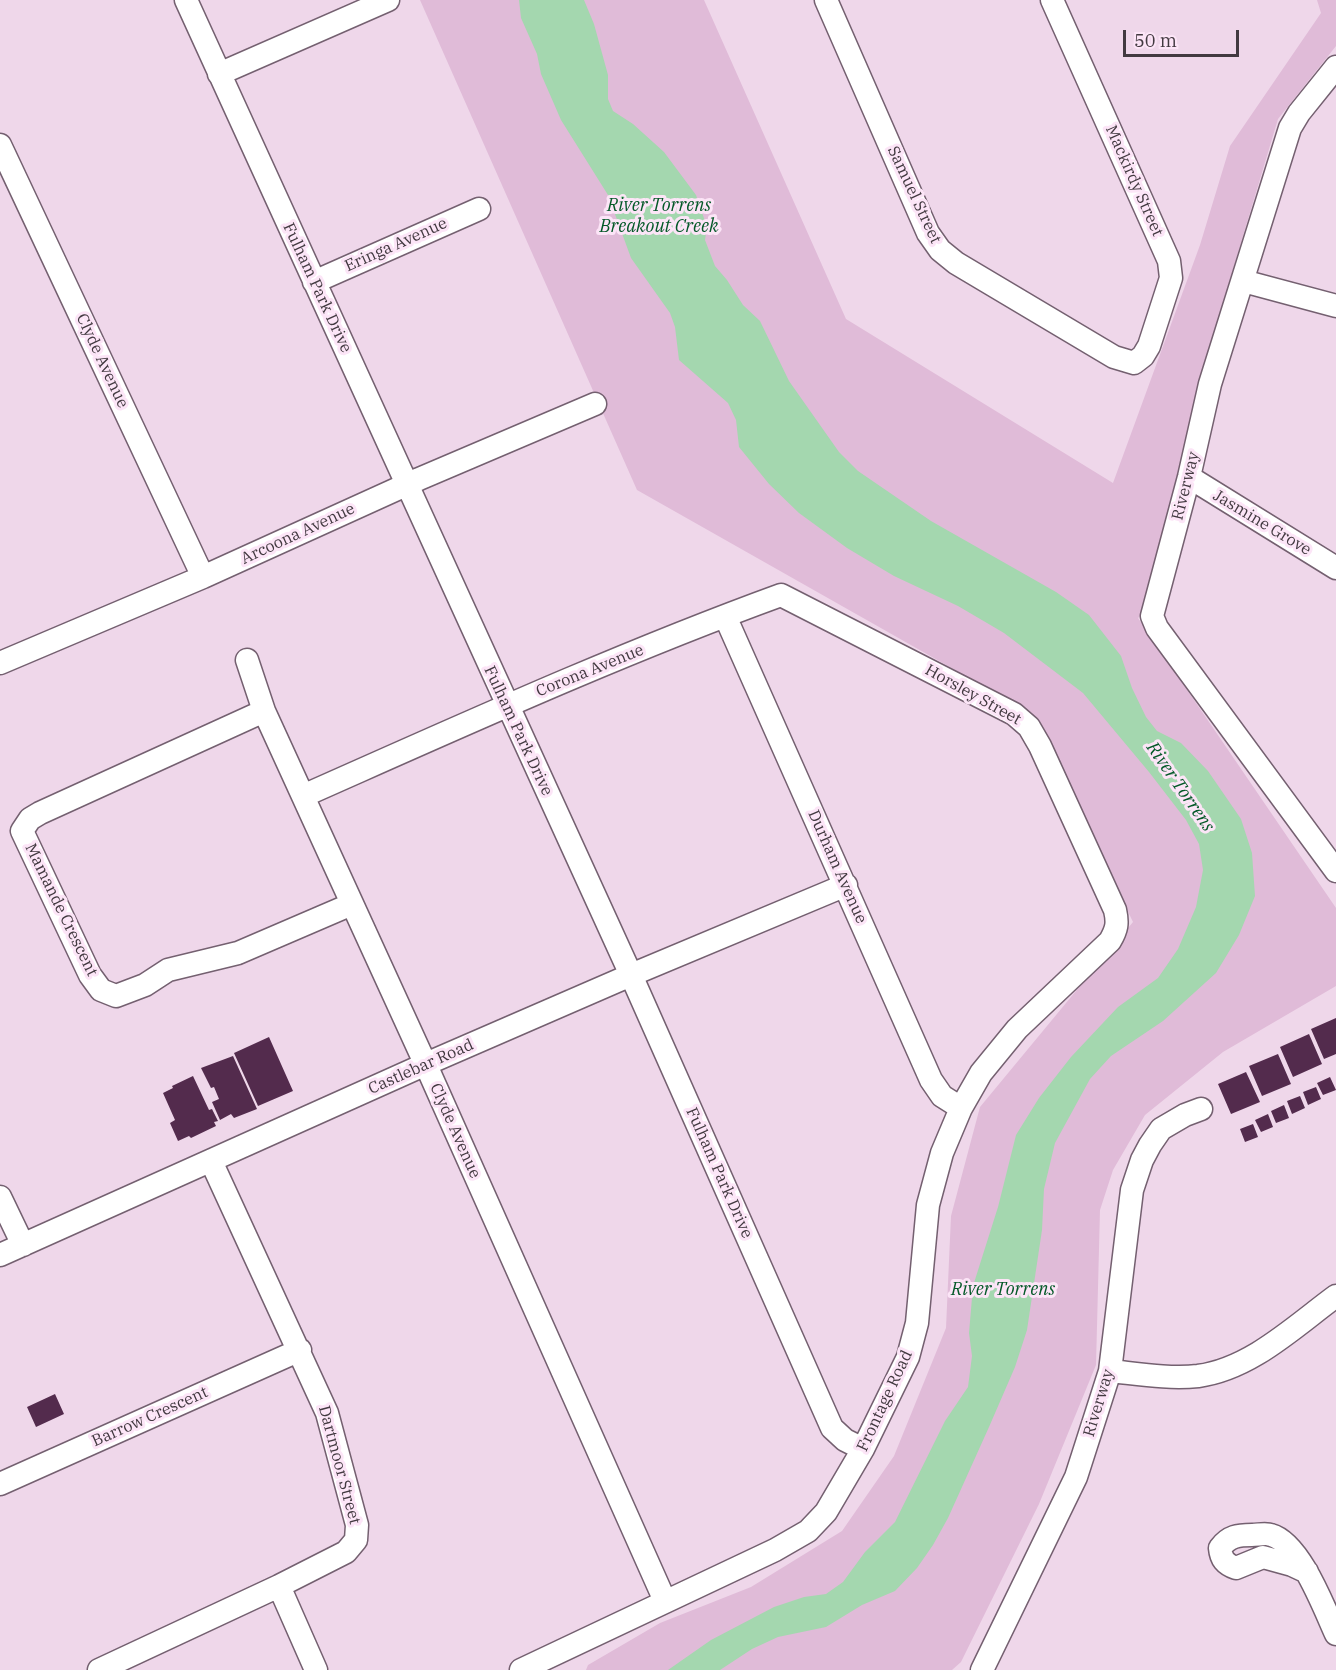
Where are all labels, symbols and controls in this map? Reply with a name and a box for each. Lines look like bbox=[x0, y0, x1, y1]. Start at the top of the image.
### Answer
scale bar bbox=[1126, 18, 1242, 56]
text: 50 m bbox=[1134, 29, 1177, 52]
street label: Mackirdy Street bbox=[1101, 123, 1167, 239]
street label: Samuel Street bbox=[883, 143, 945, 247]
water label: River Torrens Breakout Creek bbox=[599, 195, 719, 238]
street label: Eringa Avenue bbox=[342, 214, 450, 276]
street label: Fulham Park Drive bbox=[278, 220, 356, 356]
street label: Clyde Avenue bbox=[72, 311, 132, 411]
street label: Riverway bbox=[1168, 450, 1204, 522]
street label: Jasmine Grove bbox=[1209, 486, 1315, 560]
street label: Arcoona Avenue bbox=[238, 499, 358, 569]
street label: Corona Avenue bbox=[533, 641, 647, 701]
street label: Horsley Street bbox=[922, 661, 1024, 729]
street label: Fulham Park Drive bbox=[479, 663, 557, 799]
water label: River Torrens bbox=[1141, 738, 1219, 836]
street label: Durham Avenue bbox=[803, 807, 871, 927]
street label: Mamande Crescent bbox=[21, 841, 101, 979]
street label: Castlebar Road bbox=[365, 1035, 477, 1099]
street label: Clyde Avenue bbox=[426, 1081, 484, 1181]
street label: Fulham Park Drive bbox=[682, 1105, 756, 1241]
water label: River Torrens bbox=[951, 1279, 1055, 1301]
street label: Frontage Road bbox=[853, 1347, 917, 1455]
street label: Riverway bbox=[1080, 1367, 1118, 1439]
street label: Barrow Crescent bbox=[89, 1383, 211, 1451]
street label: Dartmoor Street bbox=[314, 1404, 364, 1526]

